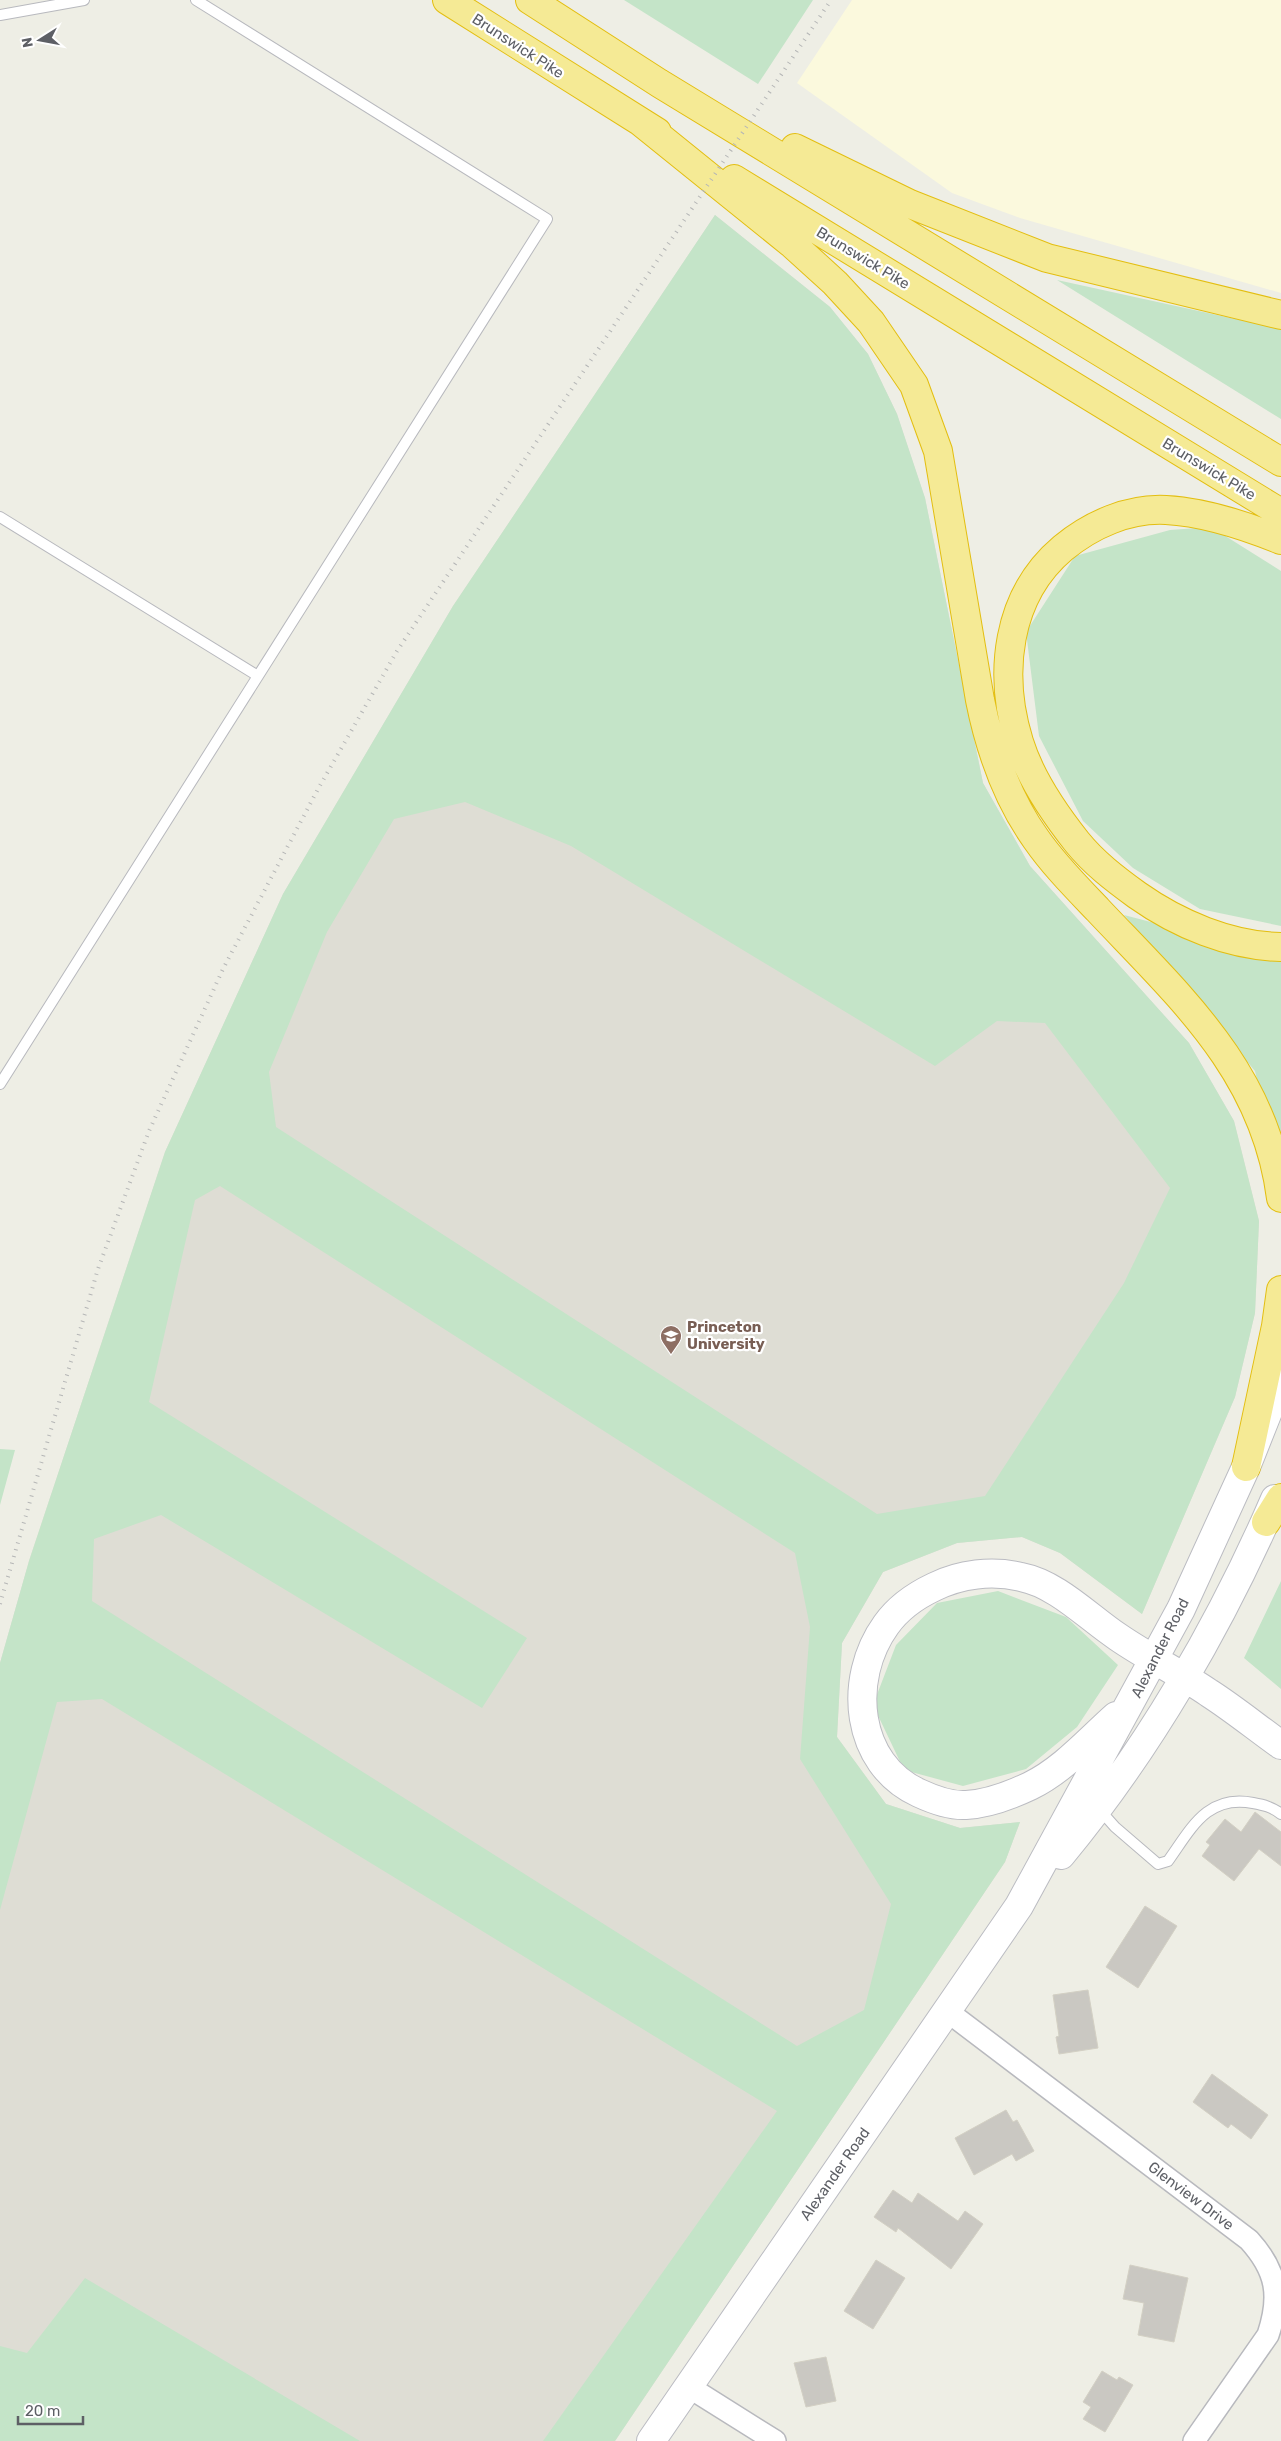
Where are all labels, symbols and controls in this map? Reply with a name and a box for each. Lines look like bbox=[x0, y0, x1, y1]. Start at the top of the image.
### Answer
street label: Brunswick Pike bbox=[469, 10, 567, 82]
north arrow bbox=[15, 15, 65, 65]
text: N bbox=[18, 36, 37, 49]
street label: Brunswick Pike bbox=[813, 223, 913, 293]
street label: Brunswick Pike bbox=[1159, 434, 1259, 504]
place label: Princeton University bbox=[687, 1318, 765, 1353]
school or university icon: Princeton University bbox=[659, 1324, 683, 1355]
street label: Alexander Road bbox=[1127, 1595, 1193, 1701]
street label: Alexander Road bbox=[796, 2124, 874, 2224]
street label: Glenview Drive bbox=[1145, 2158, 1237, 2234]
scale bar bbox=[18, 2394, 82, 2426]
text: 20 m bbox=[25, 2402, 60, 2420]

